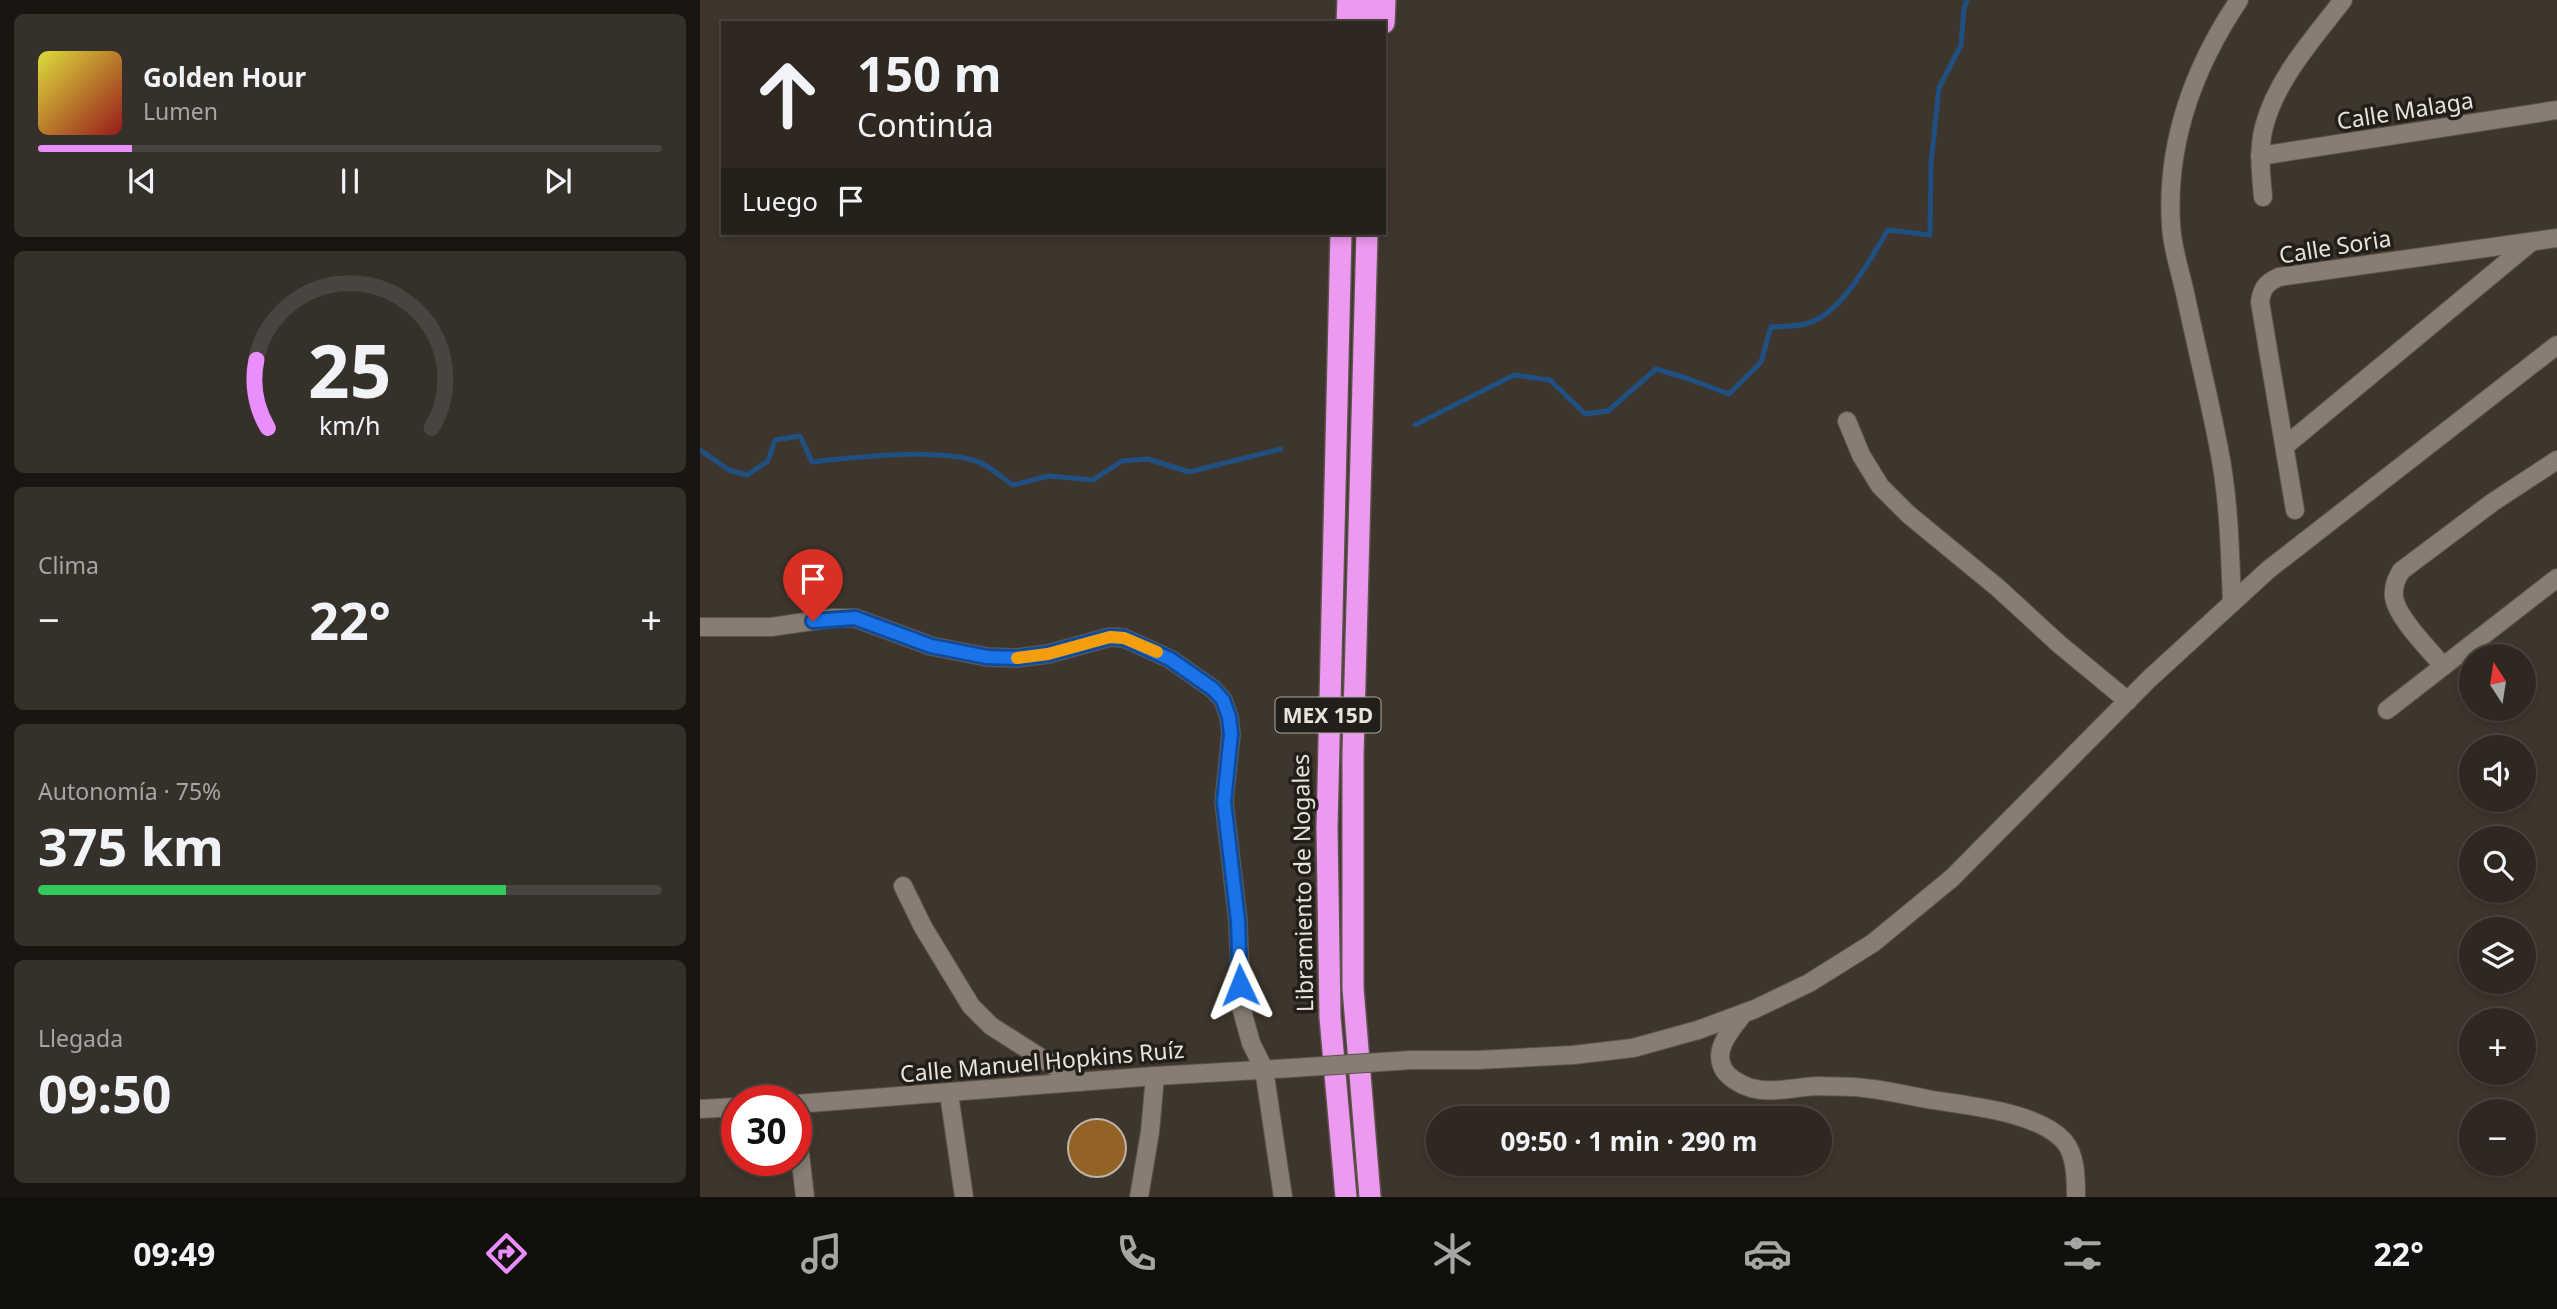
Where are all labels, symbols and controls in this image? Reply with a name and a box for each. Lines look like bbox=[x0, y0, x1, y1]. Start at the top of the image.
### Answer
text: 150 m bbox=[857, 40, 1002, 106]
icon: ahead bbox=[742, 49, 833, 140]
text: Golden Hour bbox=[143, 59, 306, 95]
street label: Calle Malaga bbox=[2334, 83, 2476, 137]
text: Lumen bbox=[143, 95, 218, 127]
text: Continúa bbox=[857, 103, 994, 146]
icon: previous bbox=[123, 162, 161, 200]
icon: pause bbox=[331, 162, 369, 200]
icon: next bbox=[539, 162, 577, 200]
icon: arrive bbox=[832, 182, 870, 220]
text: Luego bbox=[742, 183, 818, 219]
street label: Calle Soria bbox=[2277, 221, 2393, 271]
text: 25 bbox=[308, 320, 392, 419]
text: km/h bbox=[319, 408, 381, 442]
text: Clima bbox=[38, 549, 99, 581]
pin bbox=[783, 549, 843, 621]
icon: arrive bbox=[794, 560, 832, 598]
text: 22° bbox=[309, 584, 391, 655]
text: − bbox=[38, 593, 60, 645]
text: + bbox=[640, 593, 662, 645]
north arrow bbox=[2459, 644, 2536, 721]
map controls bbox=[2459, 644, 2536, 1176]
road number: MEX 15D bbox=[1276, 698, 1380, 732]
button: sound bbox=[2459, 735, 2536, 812]
street label: Libramiento de Nogales bbox=[1284, 754, 1320, 1012]
text: Autonomía · 75% bbox=[38, 775, 221, 807]
text: 375 km bbox=[38, 810, 224, 881]
button: search bbox=[2459, 826, 2536, 903]
button: layers bbox=[2459, 917, 2536, 994]
position arrow bbox=[1203, 948, 1277, 1022]
button: + bbox=[2459, 1008, 2536, 1085]
text: Llegada bbox=[38, 1022, 123, 1054]
street label: Calle Manuel Hopkins Ruíz bbox=[899, 1033, 1185, 1089]
text: 09:50 bbox=[38, 1057, 172, 1128]
speed limit sign: 30 bbox=[721, 1085, 812, 1176]
button: − bbox=[2459, 1099, 2536, 1176]
text: 09:50 · 1 min · 290 m bbox=[1501, 1123, 1757, 1159]
icon: directions bbox=[482, 1229, 531, 1278]
icon: music bbox=[797, 1229, 846, 1278]
icon: phone bbox=[1112, 1229, 1161, 1278]
icon: climate bbox=[1428, 1229, 1477, 1278]
icon: car bbox=[1743, 1229, 1792, 1278]
icon: filters bbox=[2058, 1229, 2107, 1278]
text: 09:49 bbox=[133, 1232, 215, 1275]
text: 22° bbox=[2374, 1232, 2424, 1275]

